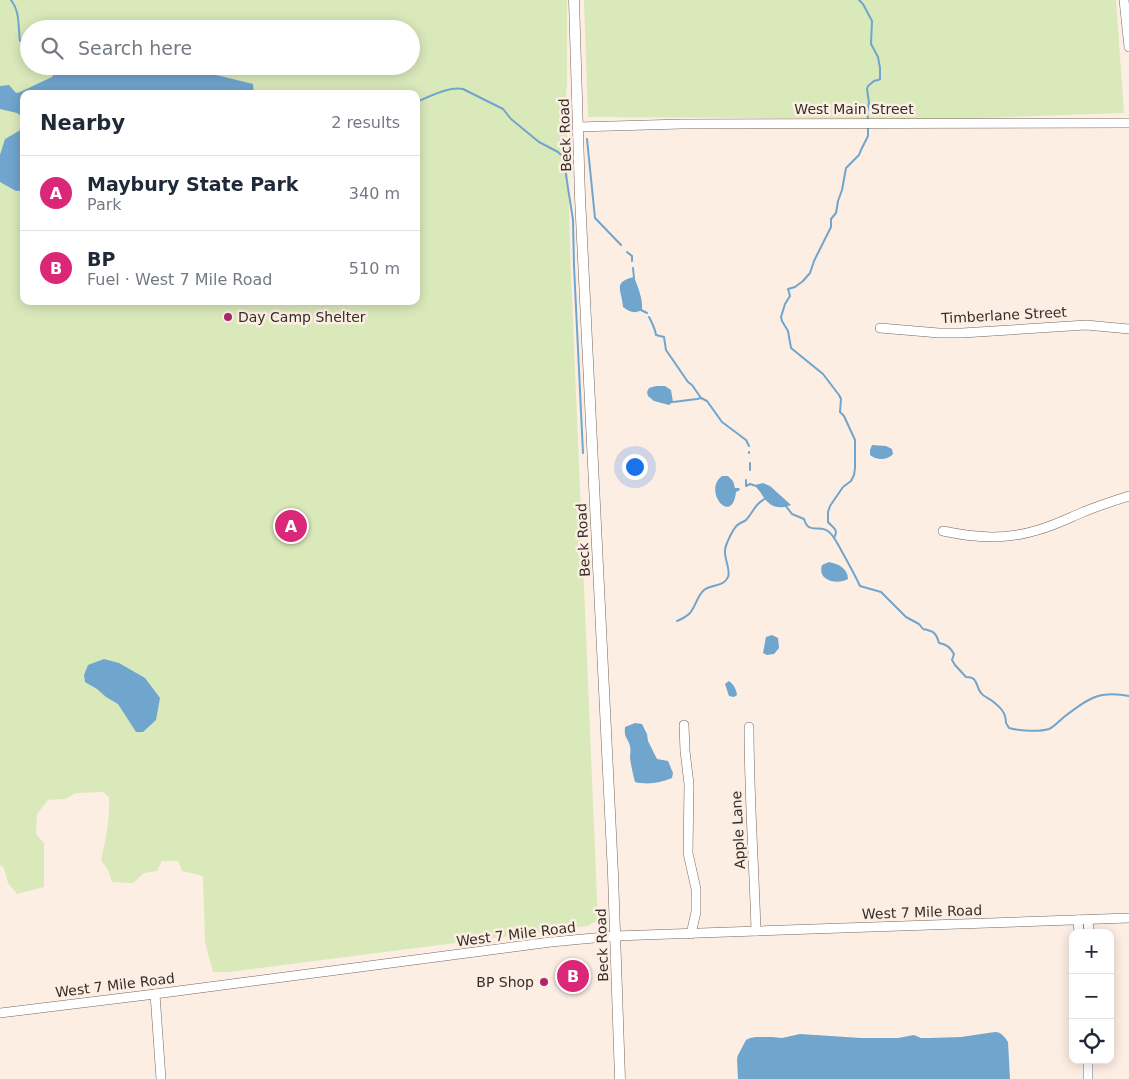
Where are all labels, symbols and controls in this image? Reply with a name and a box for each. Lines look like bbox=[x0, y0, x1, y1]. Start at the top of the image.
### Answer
search box bbox=[20, 20, 420, 75]
icon: search bbox=[38, 34, 66, 62]
text: Search here bbox=[78, 37, 192, 59]
street label: Beck Road bbox=[556, 98, 574, 172]
street label: West Main Street bbox=[794, 101, 914, 117]
text: Nearby bbox=[40, 111, 125, 135]
text: 2 results bbox=[331, 113, 400, 132]
text: Maybury State Park bbox=[87, 173, 298, 195]
text: A bbox=[50, 184, 62, 203]
text: 340 m bbox=[349, 184, 400, 203]
text: Park bbox=[87, 195, 122, 214]
text: BP bbox=[87, 248, 115, 270]
text: B bbox=[50, 259, 62, 278]
text: 510 m bbox=[349, 259, 400, 278]
text: Fuel · West 7 Mile Road bbox=[87, 270, 272, 289]
street label: Timberlane Street bbox=[940, 304, 1068, 326]
place label: Day Camp Shelter bbox=[238, 309, 366, 325]
marker: Day Camp Shelter bbox=[222, 311, 234, 323]
your location bbox=[622, 454, 648, 480]
street label: Beck Road bbox=[573, 503, 593, 577]
pin: A bbox=[275, 507, 307, 545]
street label: Apple Lane bbox=[728, 791, 748, 869]
street label: West 7 Mile Road bbox=[862, 902, 982, 922]
street label: Beck Road bbox=[593, 908, 611, 982]
street label: West 7 Mile Road bbox=[455, 919, 577, 949]
map controls bbox=[1069, 929, 1114, 1064]
button: + bbox=[1069, 929, 1114, 974]
pin: B bbox=[557, 957, 589, 995]
street label: West 7 Mile Road bbox=[54, 970, 176, 1000]
place label: BP Shop bbox=[476, 974, 534, 990]
button: − bbox=[1069, 974, 1114, 1019]
marker: BP Shop bbox=[538, 976, 550, 988]
button: locate bbox=[1069, 1019, 1114, 1064]

